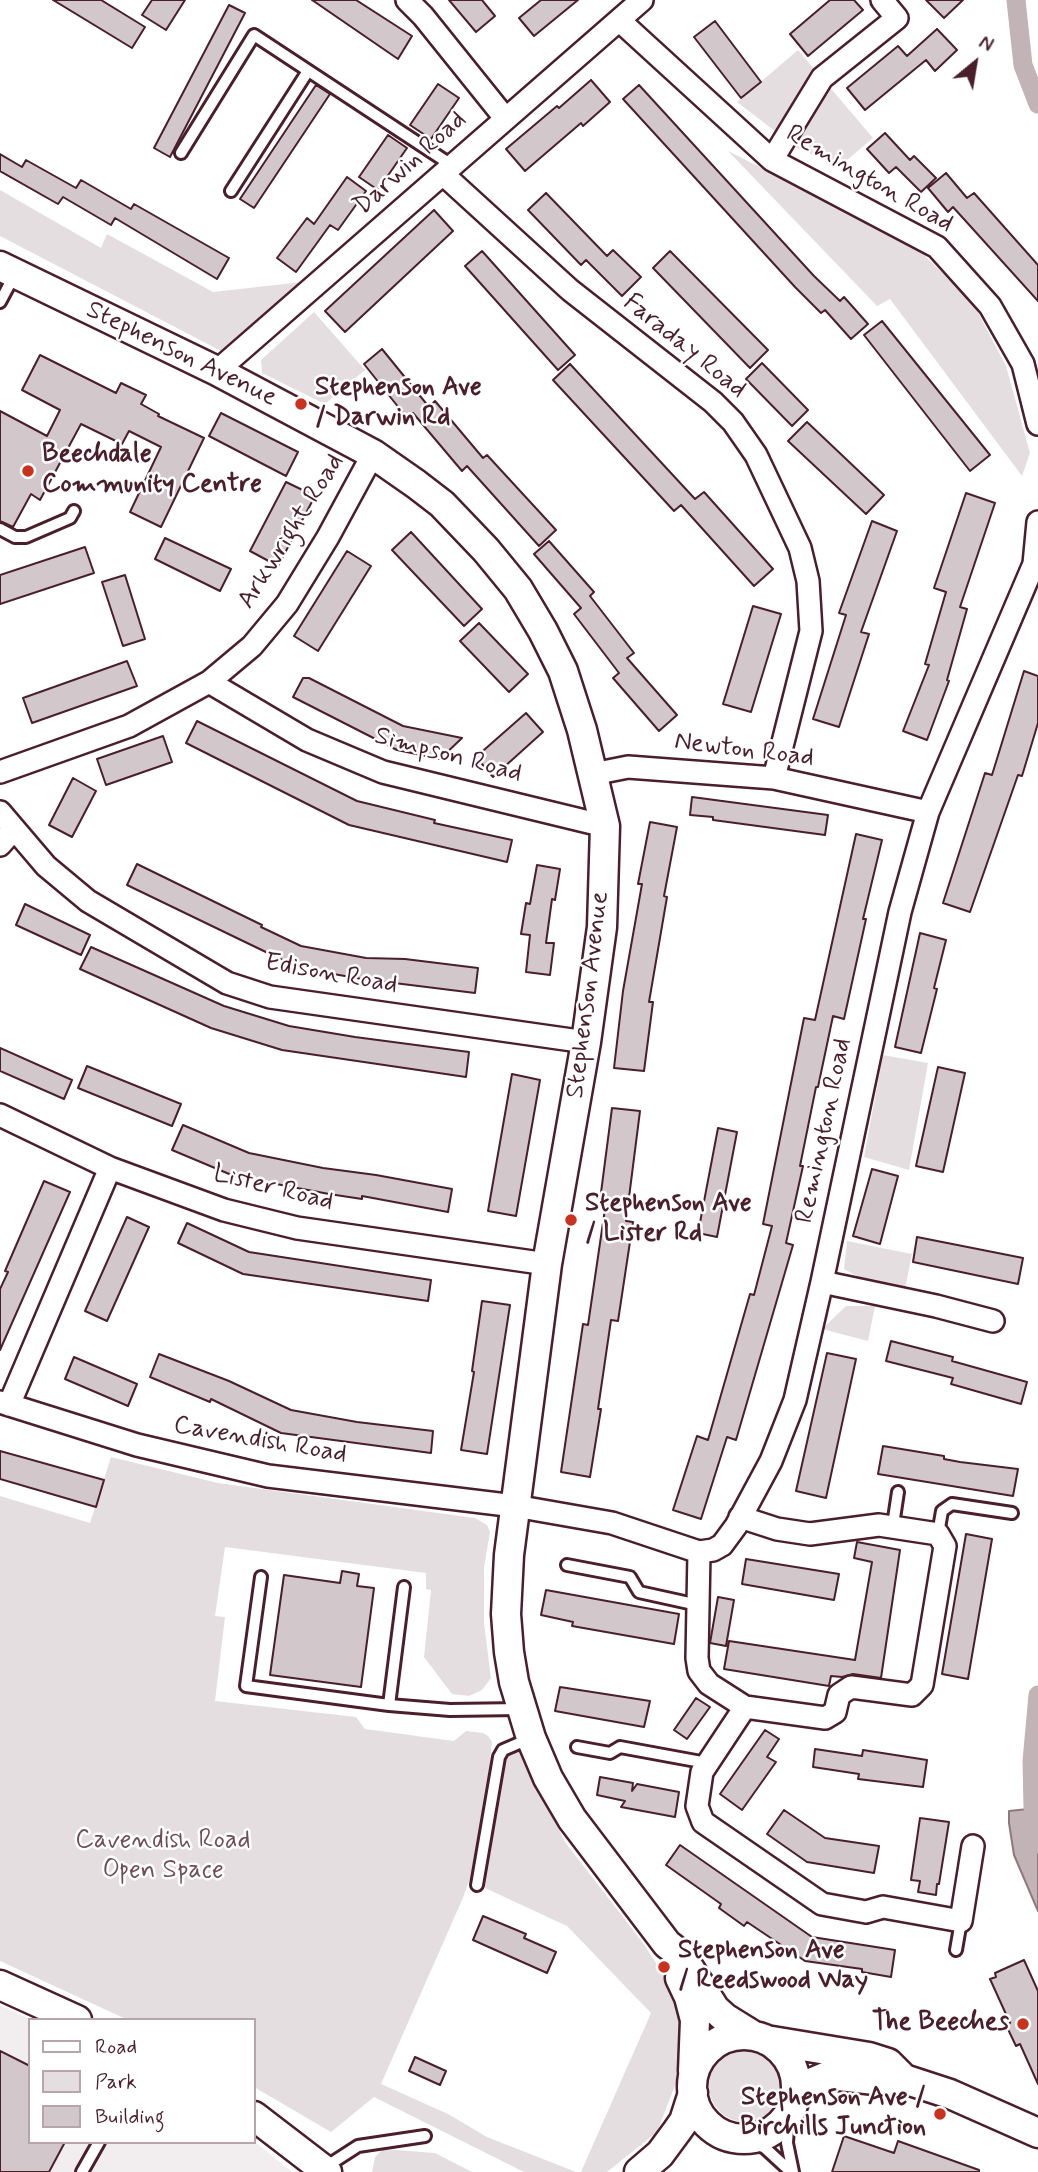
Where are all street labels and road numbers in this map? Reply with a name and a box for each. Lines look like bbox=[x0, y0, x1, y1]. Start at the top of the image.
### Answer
street label: Darwin Road bbox=[348, 105, 474, 223]
street label: Remington Road bbox=[780, 119, 958, 241]
street label: Faraday Road bbox=[616, 288, 752, 406]
street label: Stephenson Avenue bbox=[81, 295, 281, 415]
street label: Arkwright Road bbox=[232, 449, 352, 615]
street label: Simpson Road bbox=[371, 721, 525, 791]
street label: Newton Road bbox=[673, 727, 815, 775]
street label: Stephenson Avenue bbox=[561, 890, 617, 1100]
street label: Edison Road bbox=[262, 948, 400, 1002]
street label: Remington Road bbox=[790, 1036, 860, 1226]
street label: Lister Road bbox=[210, 1159, 336, 1219]
street label: Cavendish Road bbox=[171, 1410, 349, 1472]

